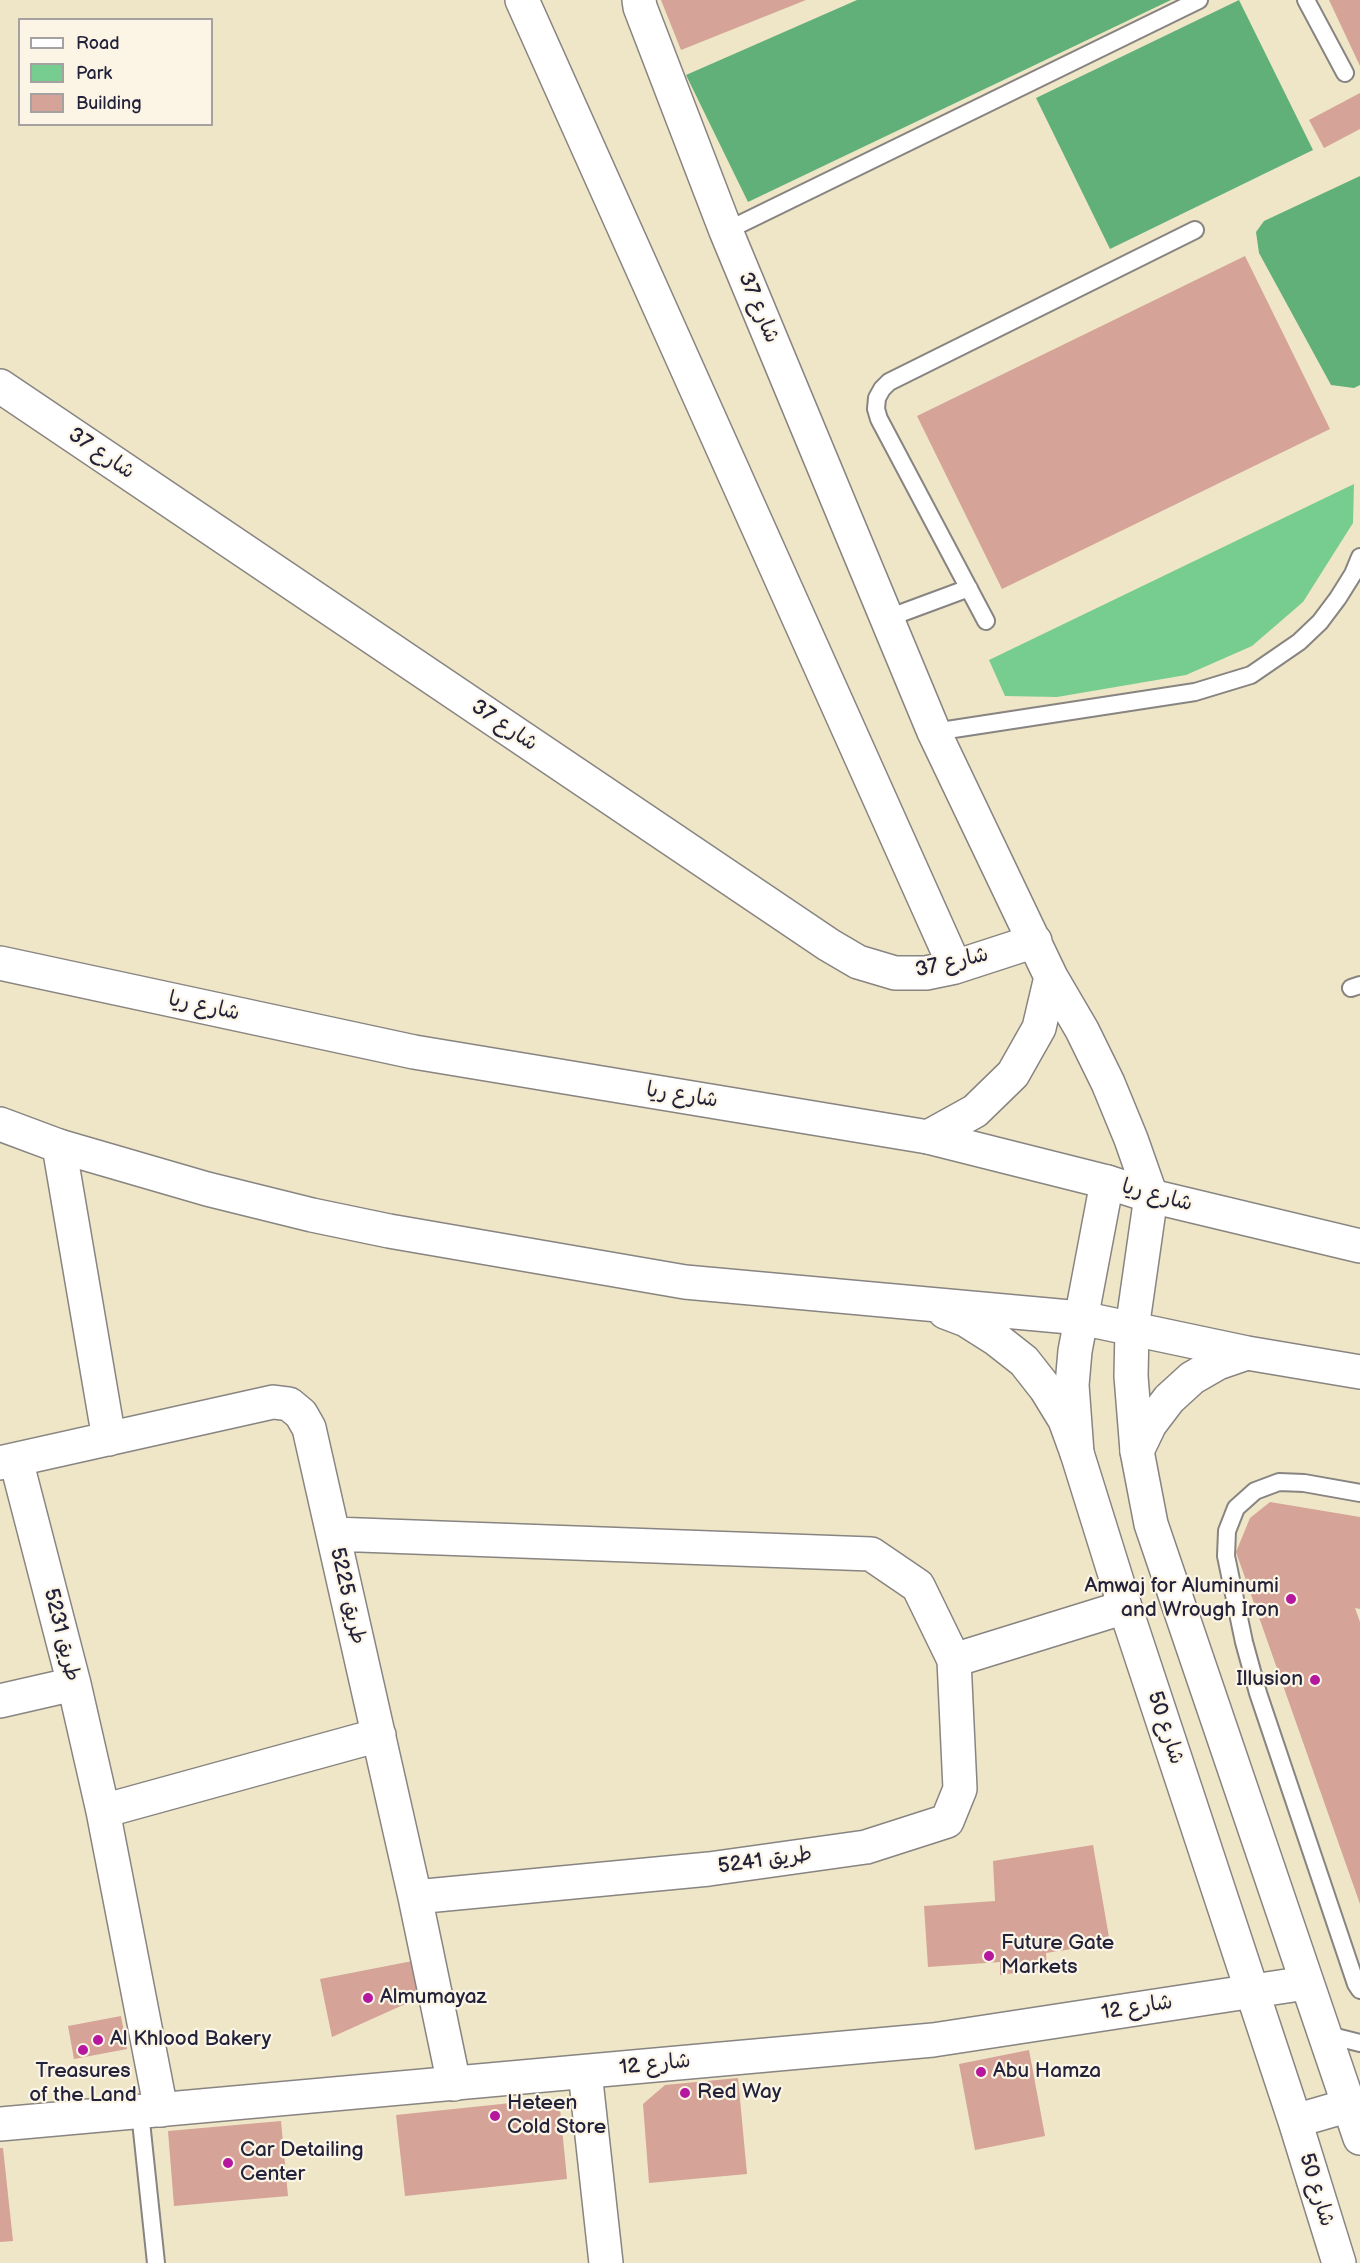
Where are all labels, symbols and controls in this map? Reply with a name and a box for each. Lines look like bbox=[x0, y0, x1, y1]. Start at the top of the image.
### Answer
legend bbox=[18, 18, 213, 126]
text: Road bbox=[76, 33, 120, 54]
text: Park bbox=[76, 63, 112, 84]
text: Building bbox=[76, 93, 142, 114]
street label: شارع 37 bbox=[732, 269, 784, 347]
street label: شارع 37 bbox=[63, 423, 139, 485]
street label: شارع 37 bbox=[466, 695, 542, 757]
street label: شارع 37 bbox=[913, 942, 991, 984]
street label: شارع ريا bbox=[166, 987, 242, 1027]
street label: شارع ريا bbox=[644, 1078, 720, 1114]
street label: شارع ريا bbox=[1119, 1174, 1195, 1218]
street label: طريق 5225 bbox=[324, 1545, 370, 1647]
place label: Amwaj for Aluminumi and Wrough Iron bbox=[1084, 1574, 1279, 1624]
street label: طريق 5231 bbox=[37, 1586, 85, 1684]
marker: Amwaj for Aluminumi and Wrough Iron bbox=[1284, 1592, 1298, 1606]
place label: Illusion bbox=[1236, 1667, 1303, 1693]
marker: Illusion bbox=[1308, 1673, 1322, 1687]
street label: شارع 50 bbox=[1141, 1688, 1189, 1768]
street label: طريق 5241 bbox=[716, 1842, 814, 1880]
place label: Future Gate Markets bbox=[1001, 1931, 1114, 1981]
marker: Future Gate Markets bbox=[982, 1949, 996, 1963]
place label: Almumayaz bbox=[380, 1985, 487, 2011]
street label: شارع 12 bbox=[1100, 1990, 1174, 2026]
marker: Almumayaz bbox=[361, 1991, 375, 2005]
place label: Al Khlood Bakery bbox=[110, 2027, 271, 2053]
marker: Al Khlood Bakery bbox=[91, 2033, 105, 2047]
marker: Treasures of the Land bbox=[76, 2043, 90, 2057]
street label: شارع 12 bbox=[618, 2049, 692, 2081]
place label: Treasures of the Land bbox=[29, 2059, 137, 2109]
place label: Abu Hamza bbox=[993, 2059, 1101, 2085]
marker: Abu Hamza bbox=[974, 2065, 988, 2079]
place label: Red Way bbox=[697, 2080, 781, 2106]
marker: Red Way bbox=[678, 2086, 692, 2100]
place label: Heteen Cold Store bbox=[507, 2091, 606, 2141]
marker: Heteen Cold Store bbox=[488, 2109, 502, 2123]
place label: Car Detailing Center bbox=[240, 2138, 364, 2188]
street label: شارع 50 bbox=[1293, 2150, 1339, 2230]
marker: Car Detailing Center bbox=[221, 2156, 235, 2170]

